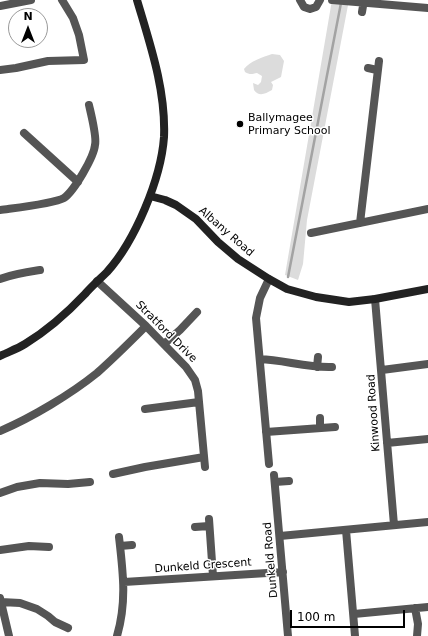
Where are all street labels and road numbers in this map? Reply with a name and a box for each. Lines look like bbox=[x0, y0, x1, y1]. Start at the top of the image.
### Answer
street label: Albany Road bbox=[196, 204, 256, 260]
street label: Stratford Drive bbox=[132, 298, 200, 366]
street label: Kinwood Road bbox=[365, 374, 383, 452]
street label: Dunkeld Road bbox=[261, 521, 281, 599]
street label: Dunkeld Crescent bbox=[154, 556, 252, 576]

